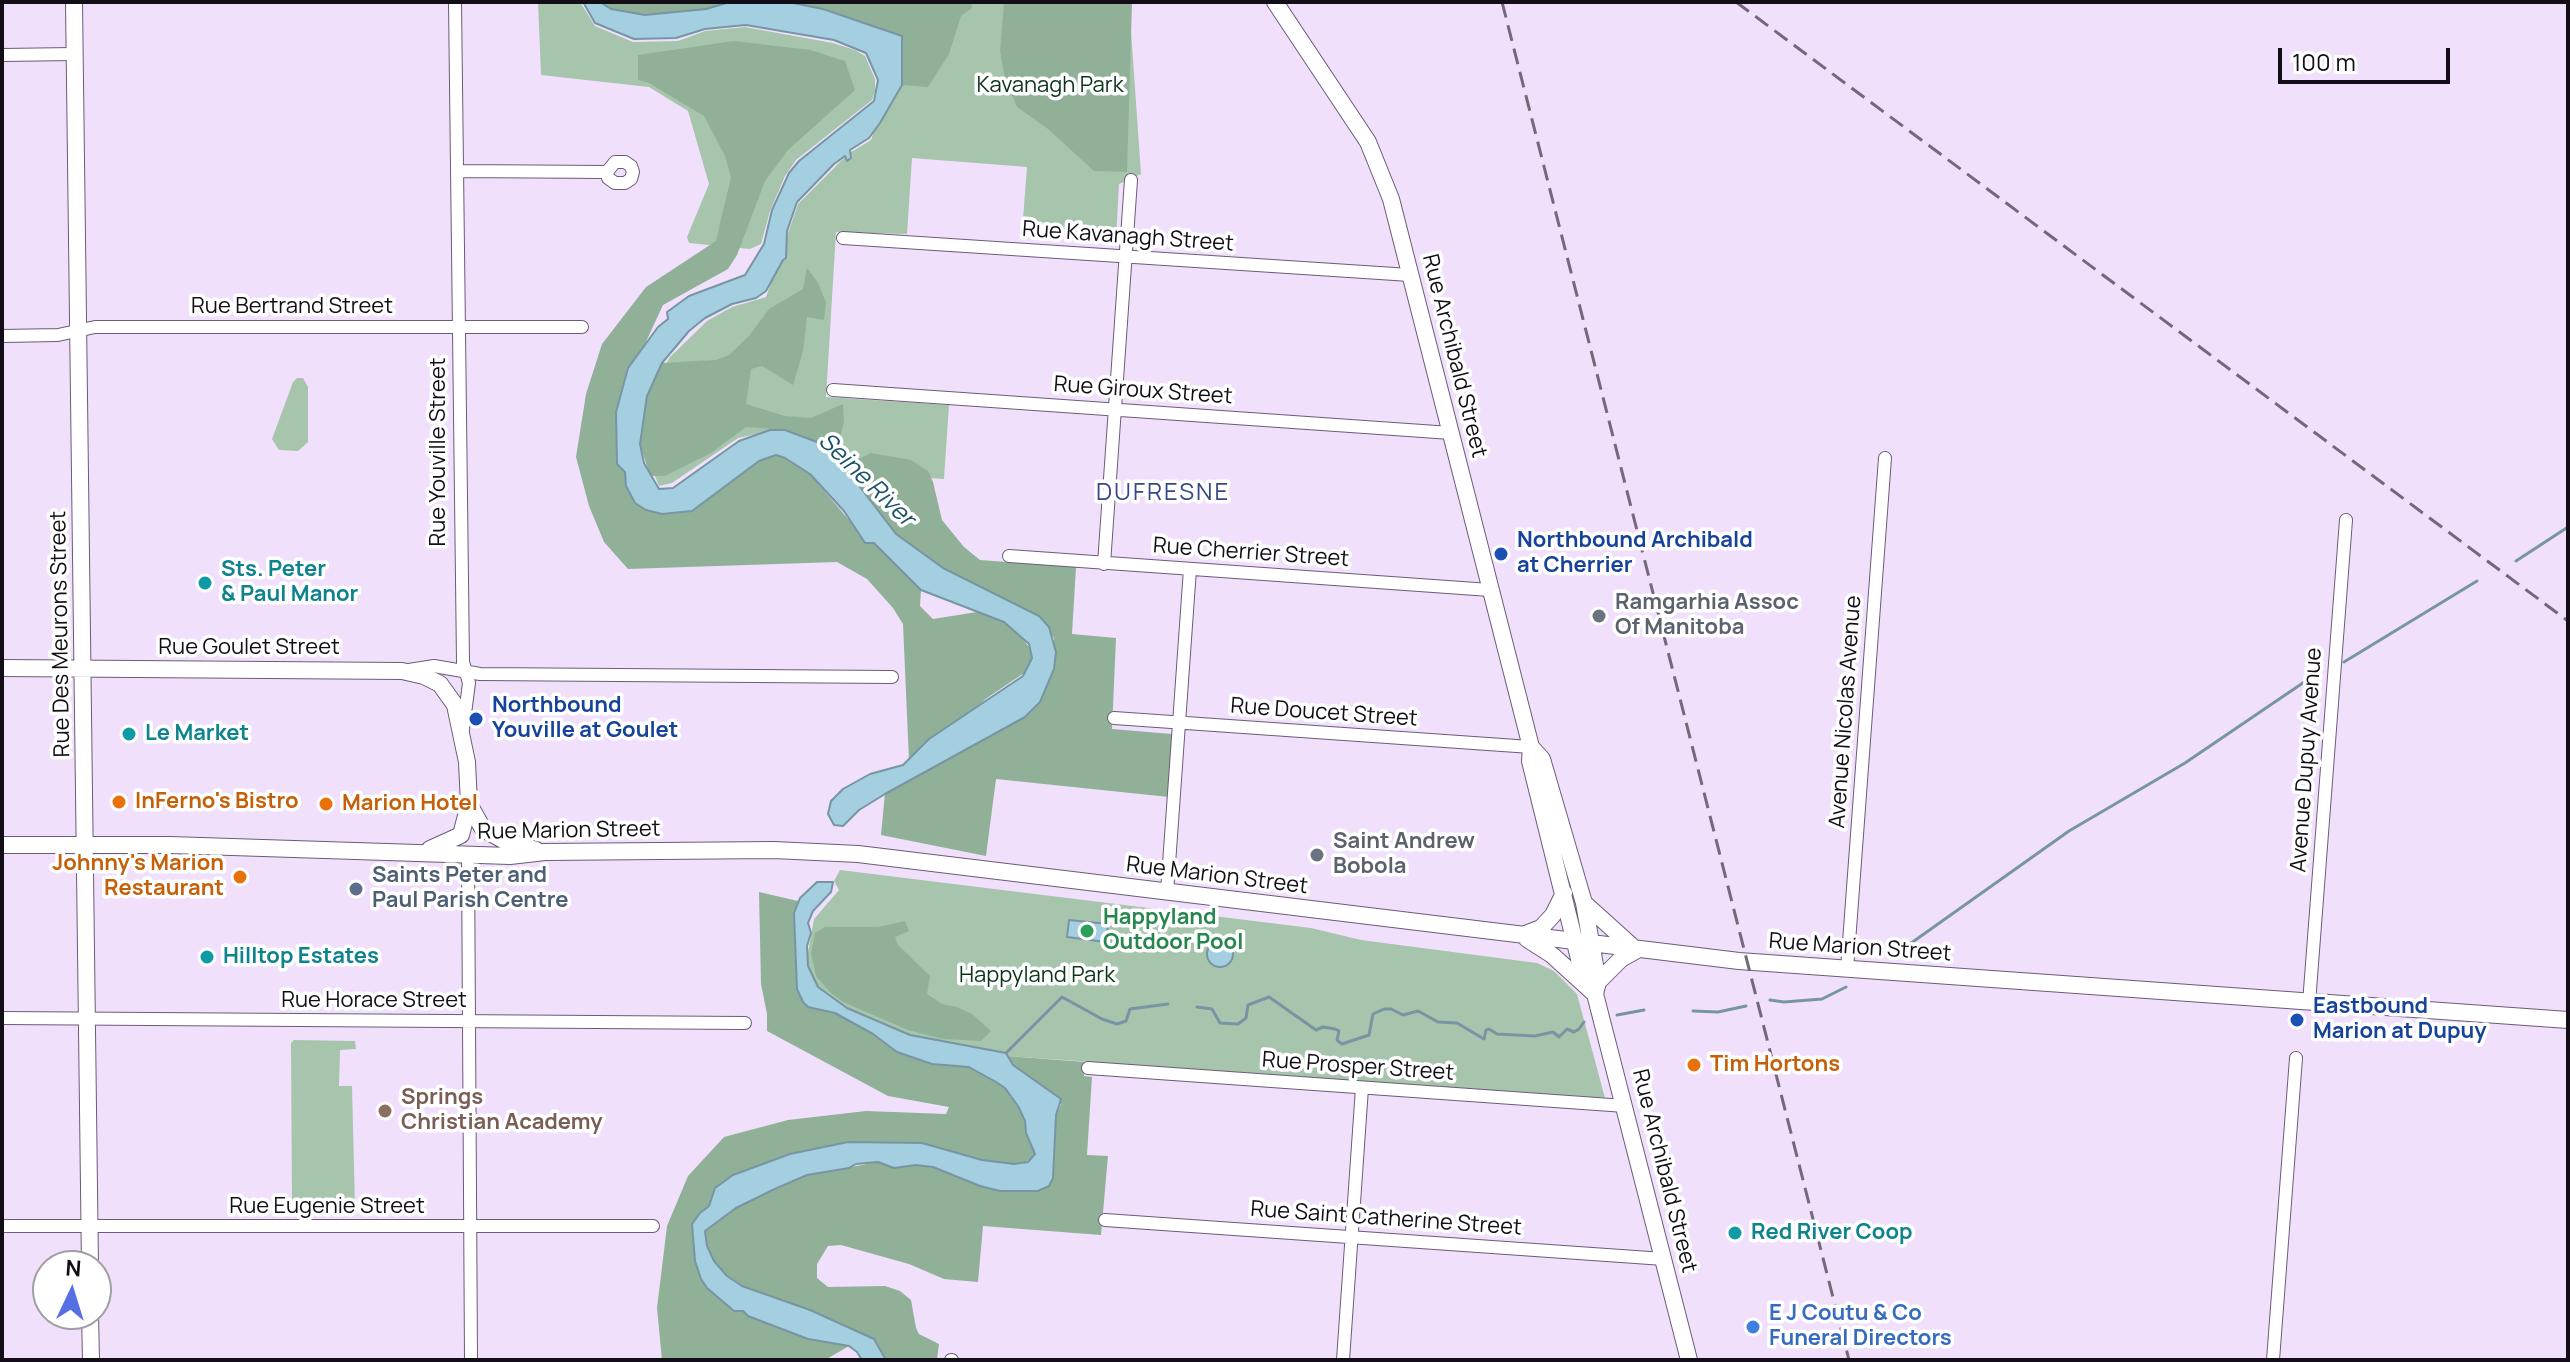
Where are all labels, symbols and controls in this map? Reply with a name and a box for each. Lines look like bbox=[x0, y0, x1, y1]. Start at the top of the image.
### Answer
scale bar bbox=[2282, 32, 2454, 82]
text: 100 m bbox=[2292, 45, 2356, 78]
park label: Kavanagh Park bbox=[976, 73, 1124, 99]
street label: Rue Kavanagh Street bbox=[1021, 216, 1235, 258]
street label: Rue Archibald Street bbox=[1416, 252, 1492, 460]
street label: Rue Bertrand Street bbox=[191, 294, 393, 320]
street label: Rue Youville Street bbox=[426, 357, 452, 547]
street label: Rue Giroux Street bbox=[1053, 372, 1233, 410]
water label: Seine River bbox=[812, 427, 920, 533]
district label: DUFRESNE bbox=[1096, 479, 1230, 507]
street label: Rue Des Meurons Street bbox=[46, 511, 76, 757]
place label: Northbound Archibald at Cherrier bbox=[1517, 528, 1753, 580]
street label: Rue Cherrier Street bbox=[1152, 533, 1350, 573]
marker: Northbound Archibald at Cherrier bbox=[1492, 545, 1510, 563]
place label: Sts. Peter & Paul Manor bbox=[221, 557, 358, 608]
marker: Sts. Peter & Paul Manor bbox=[196, 574, 214, 592]
place label: Ramgarhia Assoc Of Manitoba bbox=[1615, 590, 1799, 642]
street label: Avenue Nicolas Avenue bbox=[1825, 595, 1867, 829]
marker: Ramgarhia Assoc Of Manitoba bbox=[1590, 607, 1608, 625]
street label: Rue Goulet Street bbox=[158, 635, 340, 661]
street label: Avenue Dupuy Avenue bbox=[2286, 647, 2328, 873]
place label: Northbound Youville at Goulet bbox=[492, 693, 678, 744]
street label: Rue Doucet Street bbox=[1230, 693, 1418, 733]
marker: Northbound Youville at Goulet bbox=[467, 710, 485, 728]
place label: Le Market bbox=[145, 721, 249, 747]
marker: Le Market bbox=[120, 725, 138, 743]
place label: InFerno's Bistro bbox=[135, 789, 299, 815]
place label: Marion Hotel bbox=[342, 791, 478, 817]
marker: InFerno's Bistro bbox=[110, 793, 128, 811]
marker: Marion Hotel bbox=[317, 795, 335, 813]
street label: Rue Marion Street bbox=[477, 816, 661, 846]
place label: Saint Andrew Bobola bbox=[1333, 829, 1475, 880]
marker: Saint Andrew Bobola bbox=[1308, 846, 1326, 864]
place label: Johnny's Marion Restaurant bbox=[52, 851, 224, 902]
street label: Rue Marion Street bbox=[1125, 852, 1309, 900]
place label: Saints Peter and Paul Parish Centre bbox=[372, 863, 568, 914]
marker: Johnny's Marion Restaurant bbox=[231, 868, 249, 886]
marker: Saints Peter and Paul Parish Centre bbox=[347, 880, 365, 898]
place label: Happyland Outdoor Pool bbox=[1103, 905, 1243, 956]
marker: Happyland Outdoor Pool bbox=[1078, 922, 1096, 940]
street label: Rue Marion Street bbox=[1768, 928, 1952, 968]
place label: Hilltop Estates bbox=[223, 944, 379, 970]
marker: Hilltop Estates bbox=[198, 948, 216, 966]
park label: Happyland Park bbox=[959, 963, 1115, 989]
street label: Rue Horace Street bbox=[281, 988, 467, 1014]
place label: Eastbound Marion at Dupuy bbox=[2313, 994, 2487, 1046]
marker: Eastbound Marion at Dupuy bbox=[2288, 1011, 2306, 1029]
street label: Rue Prosper Street bbox=[1261, 1047, 1455, 1087]
place label: Tim Hortons bbox=[1710, 1052, 1840, 1078]
marker: Tim Hortons bbox=[1685, 1056, 1703, 1074]
street label: Rue Archibald Street bbox=[1626, 1067, 1702, 1275]
place label: Springs Christian Academy bbox=[401, 1085, 602, 1136]
marker: Springs Christian Academy bbox=[376, 1102, 394, 1120]
street label: Rue Eugenie Street bbox=[229, 1194, 425, 1220]
street label: Rue Saint Catherine Street bbox=[1249, 1196, 1523, 1242]
place label: Red River Coop bbox=[1751, 1220, 1913, 1246]
marker: Red River Coop bbox=[1726, 1224, 1744, 1242]
north arrow bbox=[32, 1250, 112, 1330]
text: N bbox=[65, 1253, 82, 1284]
place label: E J Coutu & Co Funeral Directors bbox=[1769, 1301, 1952, 1352]
marker: E J Coutu & Co Funeral Directors bbox=[1744, 1318, 1762, 1336]

